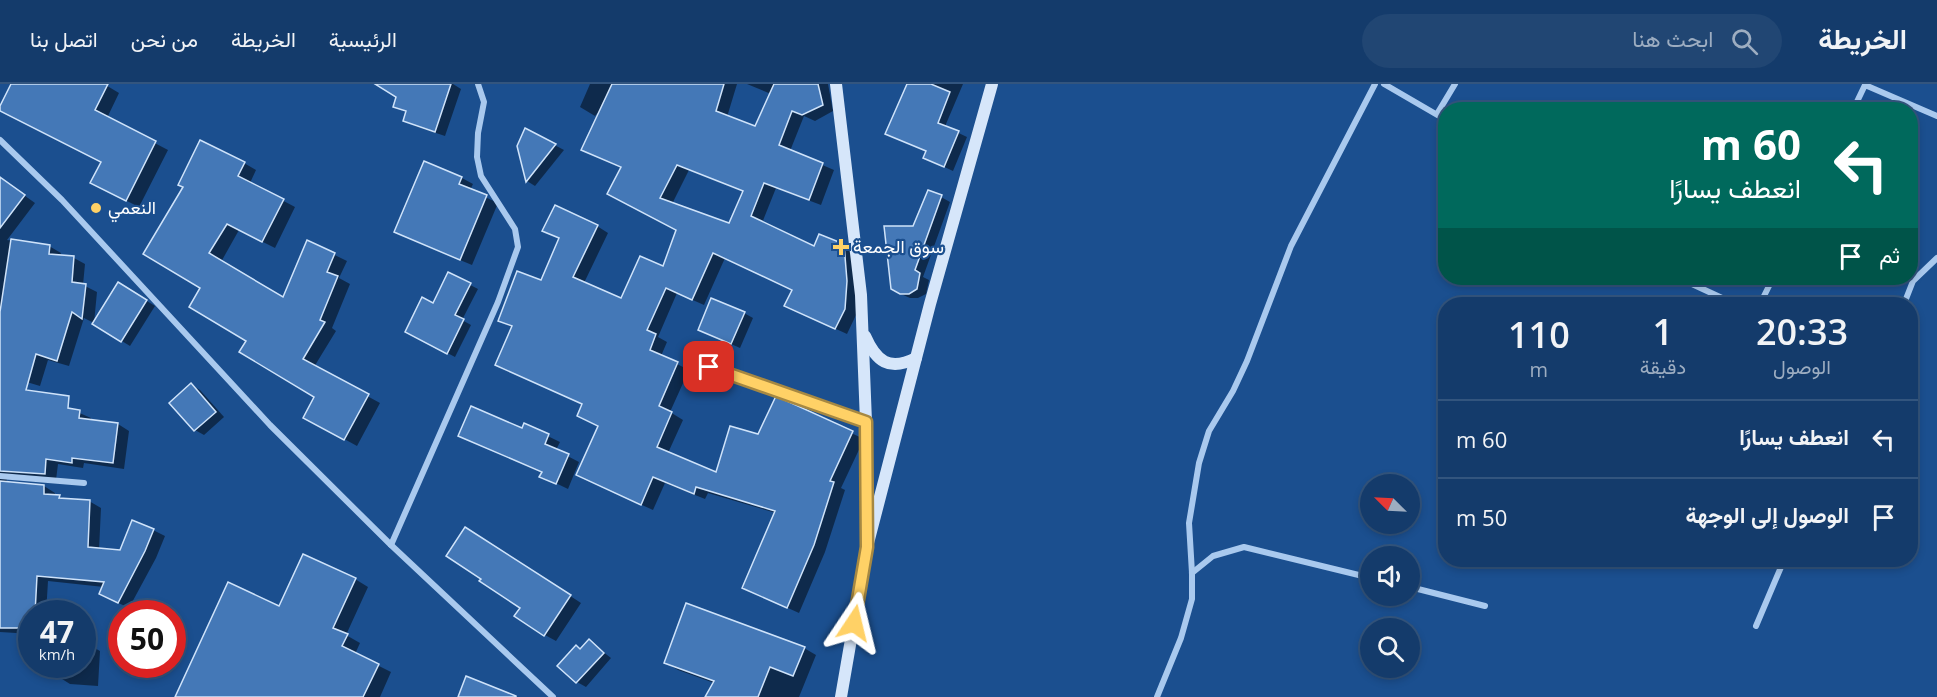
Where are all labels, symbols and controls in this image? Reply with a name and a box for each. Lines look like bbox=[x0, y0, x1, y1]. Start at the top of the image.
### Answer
search box bbox=[1362, 14, 1782, 68]
text: الخريطة bbox=[1818, 19, 1907, 57]
text: ابحث هنا bbox=[1632, 23, 1713, 53]
text: اتصل بنا bbox=[30, 25, 98, 53]
text: من نحن bbox=[131, 25, 198, 53]
text: الخريطة bbox=[231, 25, 296, 53]
text: الرئيسية bbox=[329, 25, 397, 53]
icon: search bbox=[1728, 25, 1761, 58]
text: 60 m bbox=[1701, 115, 1801, 172]
icon: left bbox=[1822, 126, 1900, 204]
text: انعطف يسارًا bbox=[1669, 169, 1801, 206]
place label: النعمي bbox=[108, 195, 156, 223]
marker: النعمي bbox=[89, 201, 103, 215]
place label: سوق الجمعة bbox=[853, 234, 944, 258]
text: ثم bbox=[1879, 239, 1900, 269]
marker: سوق الجمعة bbox=[834, 240, 848, 254]
icon: arrive bbox=[1834, 240, 1867, 273]
text: 1 bbox=[1653, 307, 1673, 356]
text: 20:33 bbox=[1756, 307, 1848, 356]
text: 110 bbox=[1508, 310, 1570, 359]
pin bbox=[683, 341, 734, 392]
icon: arrive bbox=[692, 350, 725, 383]
text: دقيقة bbox=[1640, 353, 1686, 380]
text: الوصول bbox=[1773, 353, 1831, 380]
text: m bbox=[1530, 356, 1548, 383]
text: انعطف يسارًا bbox=[1739, 421, 1849, 451]
icon: left bbox=[1867, 423, 1900, 456]
text: 60 m bbox=[1456, 424, 1507, 454]
north arrow bbox=[1360, 474, 1420, 534]
map controls bbox=[1360, 474, 1420, 678]
text: الوصول إلى الوجهة bbox=[1685, 499, 1849, 529]
icon: arrive bbox=[1867, 501, 1900, 534]
text: 50 m bbox=[1456, 502, 1507, 532]
button: sound bbox=[1360, 546, 1420, 606]
position arrow bbox=[822, 591, 886, 655]
speed limit sign: 50 bbox=[108, 600, 186, 678]
text: 47 bbox=[40, 611, 74, 652]
button: search bbox=[1360, 618, 1420, 678]
text: km/h bbox=[39, 644, 75, 664]

